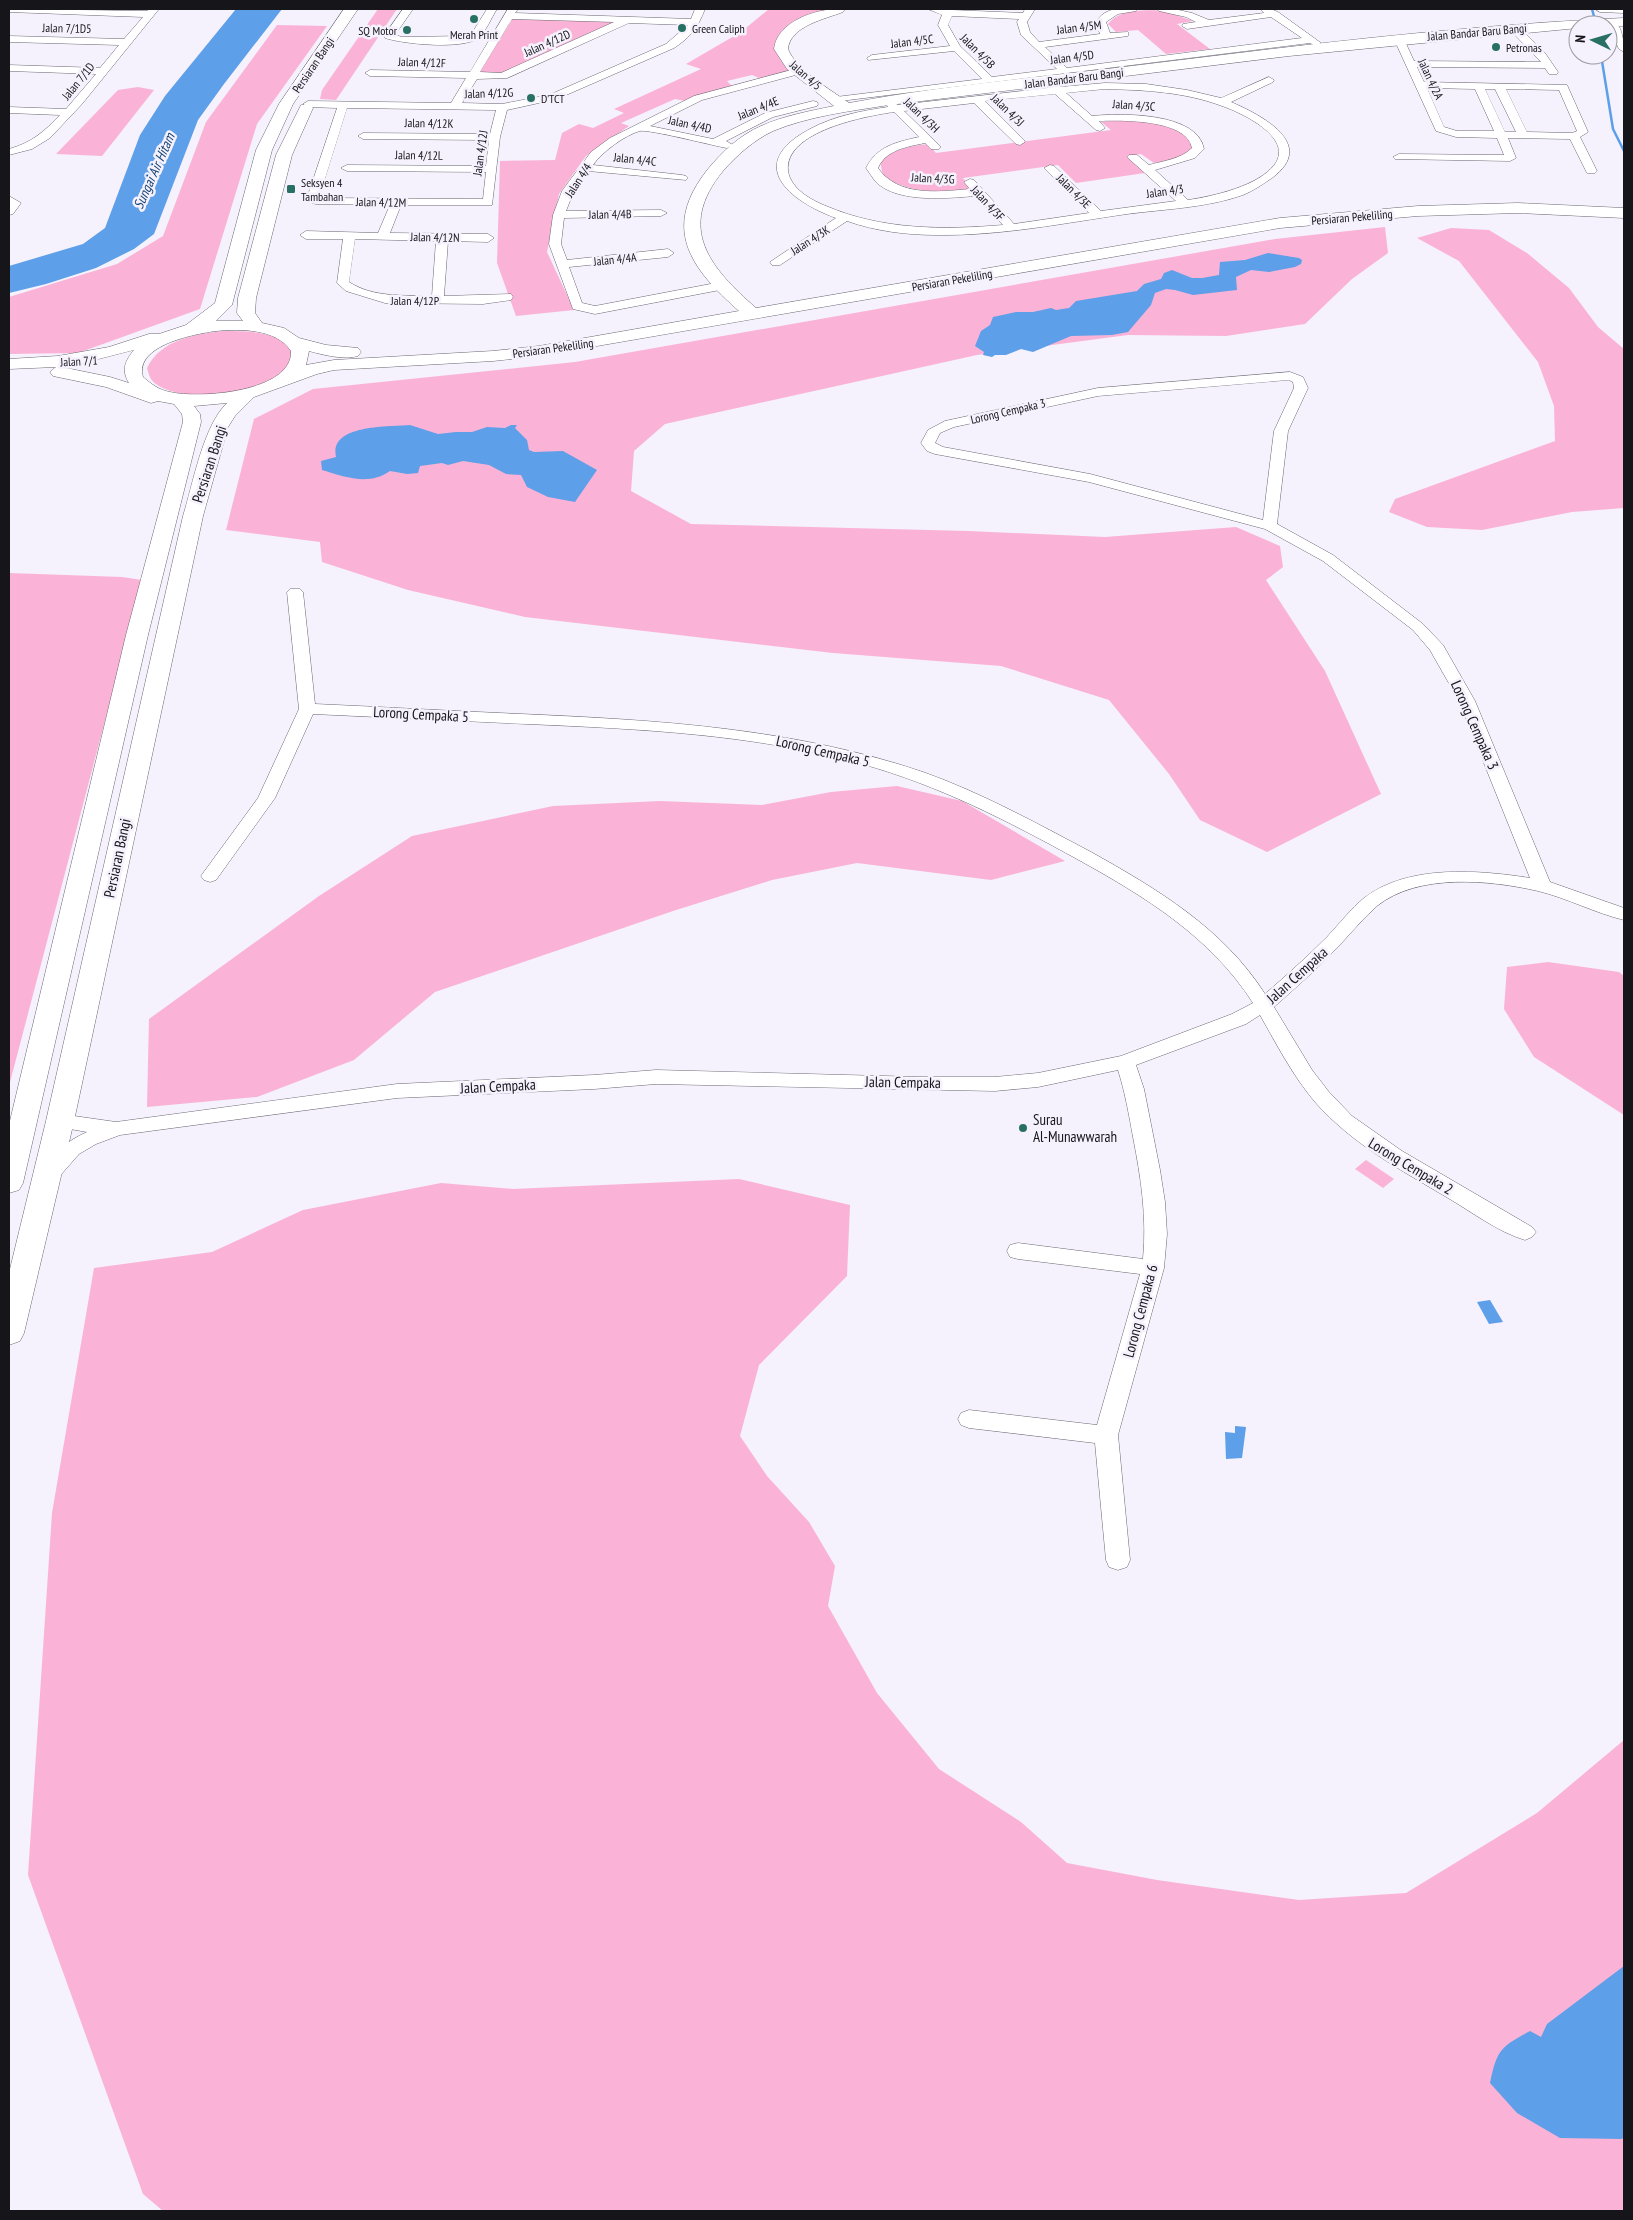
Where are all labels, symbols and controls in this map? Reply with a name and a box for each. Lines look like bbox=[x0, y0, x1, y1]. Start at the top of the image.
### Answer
marker: Merah Print bbox=[468, 13, 480, 25]
north arrow bbox=[1568, 15, 1618, 65]
street label: Jalan 4/5M bbox=[1055, 17, 1102, 37]
street label: Jalan 7/1D5 bbox=[41, 20, 92, 36]
street label: Jalan Bandar Baru Bangi bbox=[1426, 20, 1527, 44]
place label: Green Caliph bbox=[692, 21, 745, 36]
marker: Green Caliph bbox=[676, 22, 688, 34]
place label: SQ Motor bbox=[358, 23, 398, 38]
marker: SQ Motor bbox=[401, 24, 413, 36]
street label: Jalan 4/12D bbox=[521, 26, 572, 60]
place label: Merah Print bbox=[450, 27, 499, 42]
street label: Jalan 4/5B bbox=[957, 30, 999, 72]
street label: Jalan 4/5C bbox=[889, 31, 935, 51]
street label: Persiaran Bangi bbox=[289, 34, 337, 96]
text: N bbox=[1571, 34, 1589, 43]
place label: Petronas bbox=[1506, 40, 1542, 55]
marker: Petronas bbox=[1490, 41, 1502, 53]
street label: Jalan 4/5D bbox=[1048, 47, 1095, 67]
street label: Jalan 4/12F bbox=[397, 54, 446, 70]
street label: Jalan 4/2A bbox=[1415, 55, 1447, 102]
street label: Jalan 4/5 bbox=[786, 56, 825, 93]
street label: Jalan 7/1D bbox=[58, 59, 98, 103]
street label: Jalan Bandar Baru Bangi bbox=[1023, 64, 1124, 92]
street label: Jalan 4/12G bbox=[463, 85, 514, 101]
street label: Jalan 4/3J bbox=[988, 90, 1028, 129]
place label: D'TCT bbox=[541, 91, 565, 106]
marker: D'TCT bbox=[525, 92, 537, 104]
street label: Jalan 4/4E bbox=[735, 93, 781, 123]
street label: Jalan 4/3H bbox=[900, 94, 943, 136]
street label: Jalan 4/3C bbox=[1111, 96, 1156, 114]
street label: Jalan 4/4D bbox=[666, 112, 713, 136]
street label: Jalan 4/12K bbox=[403, 115, 454, 131]
street label: Jalan 4/12J bbox=[469, 129, 491, 178]
water label: Sungai Air Hitam bbox=[129, 130, 179, 212]
street label: Jalan 4/12L bbox=[394, 147, 443, 163]
street label: Jalan 4/4C bbox=[612, 149, 658, 169]
street label: Jalan 4/4 bbox=[561, 160, 595, 201]
street label: Jalan 4/3G bbox=[910, 169, 955, 187]
street label: Jalan 4/3E bbox=[1053, 170, 1094, 211]
place label: Seksyen 4 Tambahan bbox=[301, 175, 343, 204]
street label: Jalan 4/3 bbox=[1144, 181, 1185, 201]
street label: Jalan 4/3F bbox=[967, 182, 1008, 224]
marker: Seksyen 4 Tambahan bbox=[285, 183, 297, 195]
street label: Jalan 4/12M bbox=[355, 194, 406, 210]
street label: Jalan 4/4B bbox=[587, 206, 632, 222]
street label: Persiaran Pekeliling bbox=[1311, 206, 1393, 228]
street label: Jalan 4/3K bbox=[787, 222, 832, 259]
street label: Jalan 4/12N bbox=[409, 229, 460, 245]
street label: Jalan 4/4A bbox=[592, 249, 638, 269]
street label: Persiaran Pekeliling bbox=[911, 266, 993, 294]
street label: Jalan 4/12P bbox=[390, 293, 440, 308]
street label: Persiaran Pekeliling bbox=[512, 335, 594, 361]
street label: Jalan 7/1 bbox=[59, 353, 98, 370]
street label: Lorong Cempaka 3 bbox=[969, 395, 1047, 427]
street label: Persiaran Bangi bbox=[188, 423, 230, 505]
street label: Lorong Cempaka 3 bbox=[1447, 677, 1503, 773]
street label: Lorong Cempaka 5 bbox=[373, 702, 469, 726]
street label: Lorong Cempaka 5 bbox=[774, 731, 872, 771]
street label: Persiaran Bangi bbox=[99, 817, 135, 899]
street label: Jalan Cempaka bbox=[1262, 943, 1331, 1008]
street label: Jalan Cempaka bbox=[864, 1072, 941, 1092]
street label: Jalan Cempaka bbox=[459, 1075, 536, 1098]
place label: Surau Al-Munawwarah bbox=[1033, 1110, 1117, 1146]
marker: Surau Al-Munawwarah bbox=[1017, 1122, 1029, 1134]
street label: Lorong Cempaka 2 bbox=[1365, 1133, 1457, 1199]
street label: Lorong Cempaka 6 bbox=[1118, 1262, 1162, 1360]

